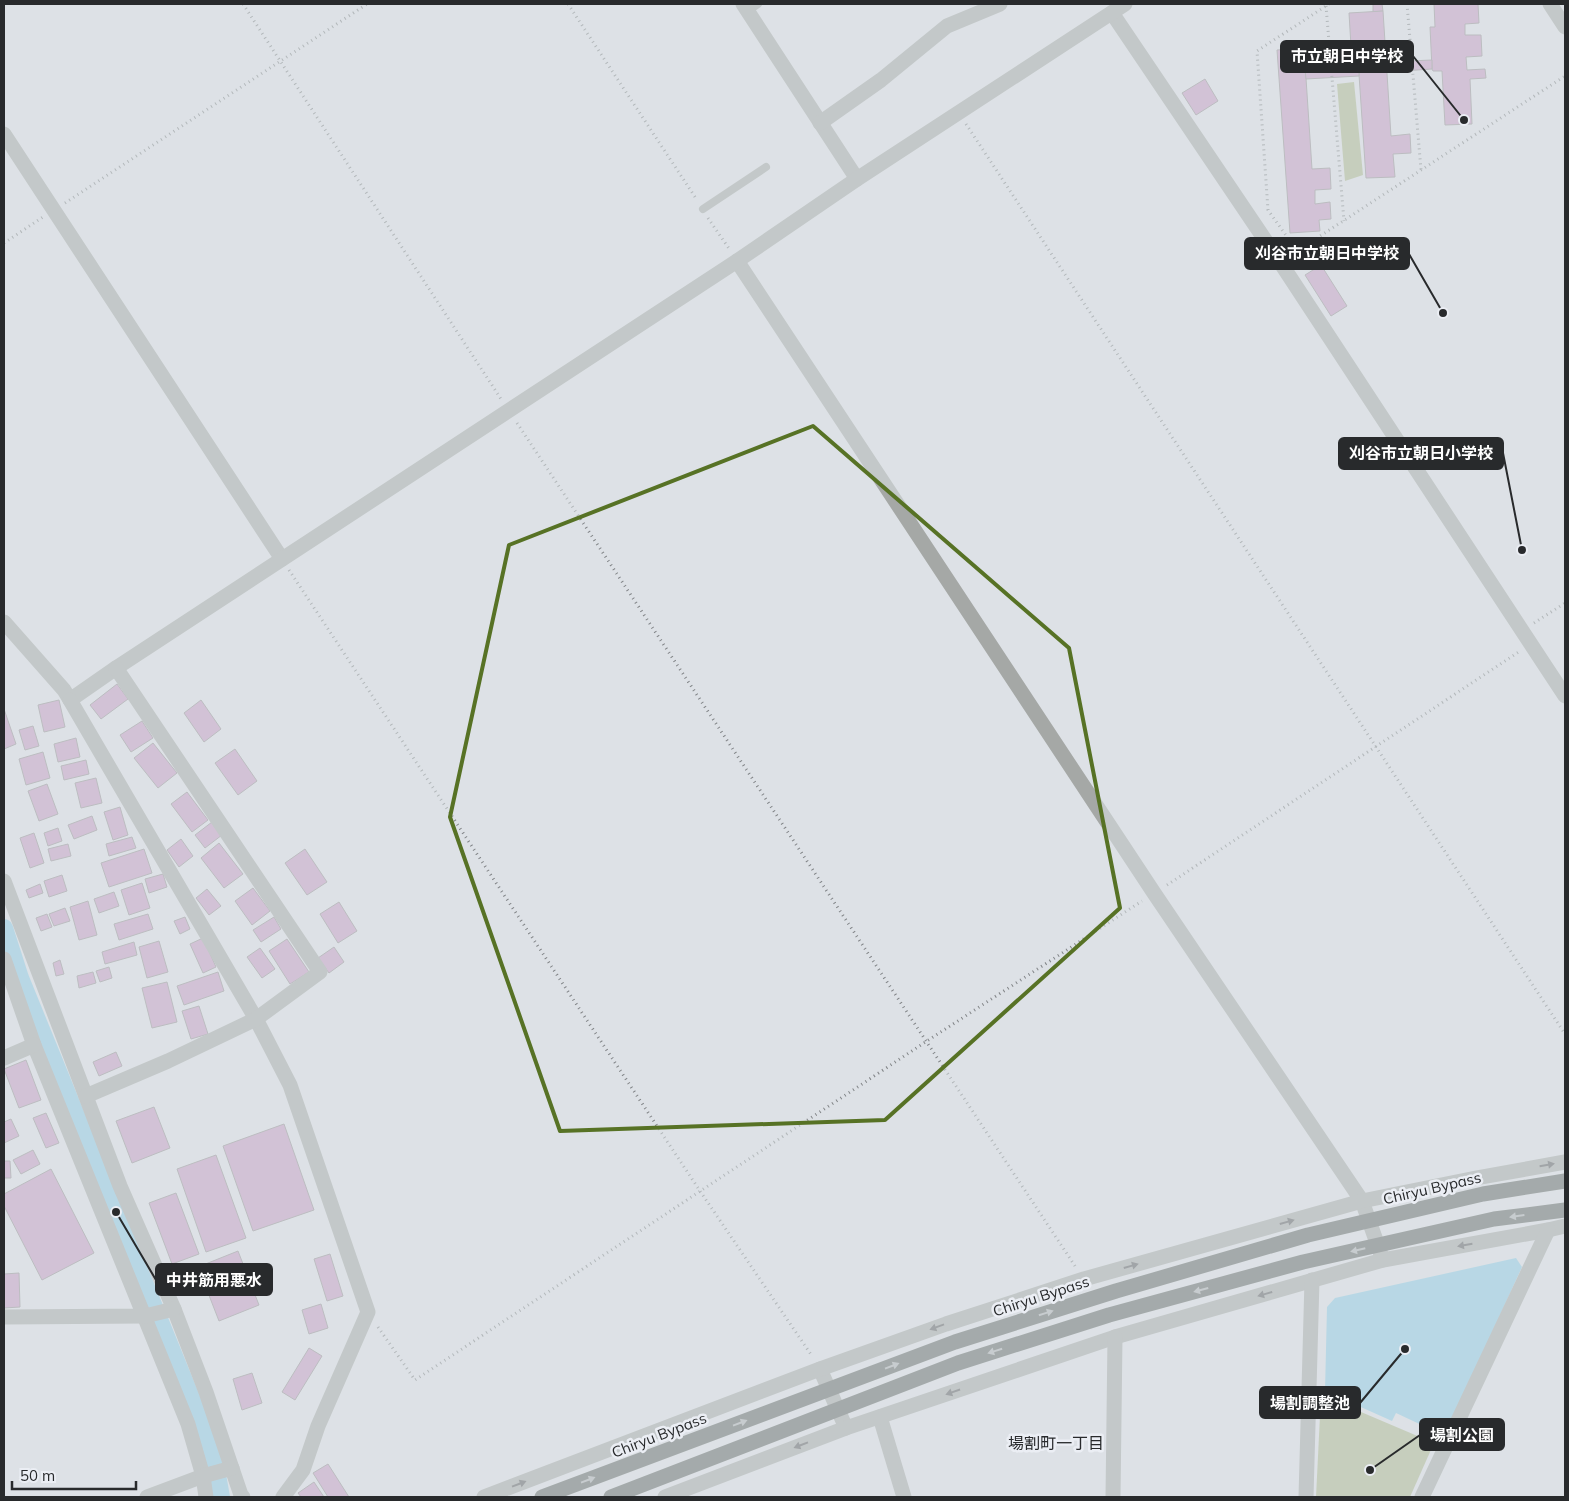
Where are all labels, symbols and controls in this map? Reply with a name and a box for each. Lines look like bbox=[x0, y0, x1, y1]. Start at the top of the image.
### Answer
callout: 市立朝日中学校 bbox=[1281, 41, 1413, 72]
text: 市立朝日中学校 bbox=[1291, 46, 1403, 66]
callout: 刈谷市立朝日中学校 bbox=[1245, 238, 1409, 269]
text: 刈谷市立朝日中学校 bbox=[1255, 243, 1399, 263]
callout: 刈谷市立朝日小学校 bbox=[1339, 438, 1503, 469]
text: 刈谷市立朝日小学校 bbox=[1349, 443, 1493, 463]
one-way arrow bbox=[1539, 1160, 1555, 1168]
street label: Chiryu Bypass bbox=[1381, 1167, 1483, 1209]
one-way arrow bbox=[1509, 1212, 1525, 1220]
one-way arrow bbox=[1279, 1218, 1295, 1226]
one-way arrow bbox=[1457, 1242, 1473, 1250]
one-way arrow bbox=[1349, 1246, 1365, 1254]
one-way arrow bbox=[1123, 1262, 1138, 1270]
callout: 中井筋用悪水 bbox=[156, 1264, 272, 1295]
text: 中井筋用悪水 bbox=[166, 1270, 262, 1290]
street label: Chiryu Bypass bbox=[990, 1271, 1092, 1321]
one-way arrow bbox=[1193, 1286, 1208, 1294]
one-way arrow bbox=[1257, 1290, 1272, 1298]
one-way arrow bbox=[1039, 1309, 1054, 1317]
one-way arrow bbox=[930, 1324, 945, 1331]
one-way arrow bbox=[987, 1348, 1002, 1356]
one-way arrow bbox=[885, 1362, 900, 1370]
callout: 場割調整池 bbox=[1260, 1387, 1360, 1418]
one-way arrow bbox=[945, 1388, 960, 1396]
text: 場割調整池 bbox=[1270, 1393, 1350, 1413]
street label: Chiryu Bypass bbox=[609, 1408, 709, 1462]
one-way arrow bbox=[733, 1419, 748, 1427]
callout: 場割公園 bbox=[1420, 1419, 1504, 1450]
text: 場割公園 bbox=[1430, 1425, 1494, 1445]
district label: 場割町一丁目 bbox=[1008, 1433, 1104, 1453]
one-way arrow bbox=[793, 1441, 808, 1449]
scale bar bbox=[12, 1458, 136, 1490]
text: 50 m bbox=[20, 1466, 55, 1485]
one-way arrow bbox=[581, 1476, 596, 1484]
one-way arrow bbox=[512, 1480, 527, 1488]

